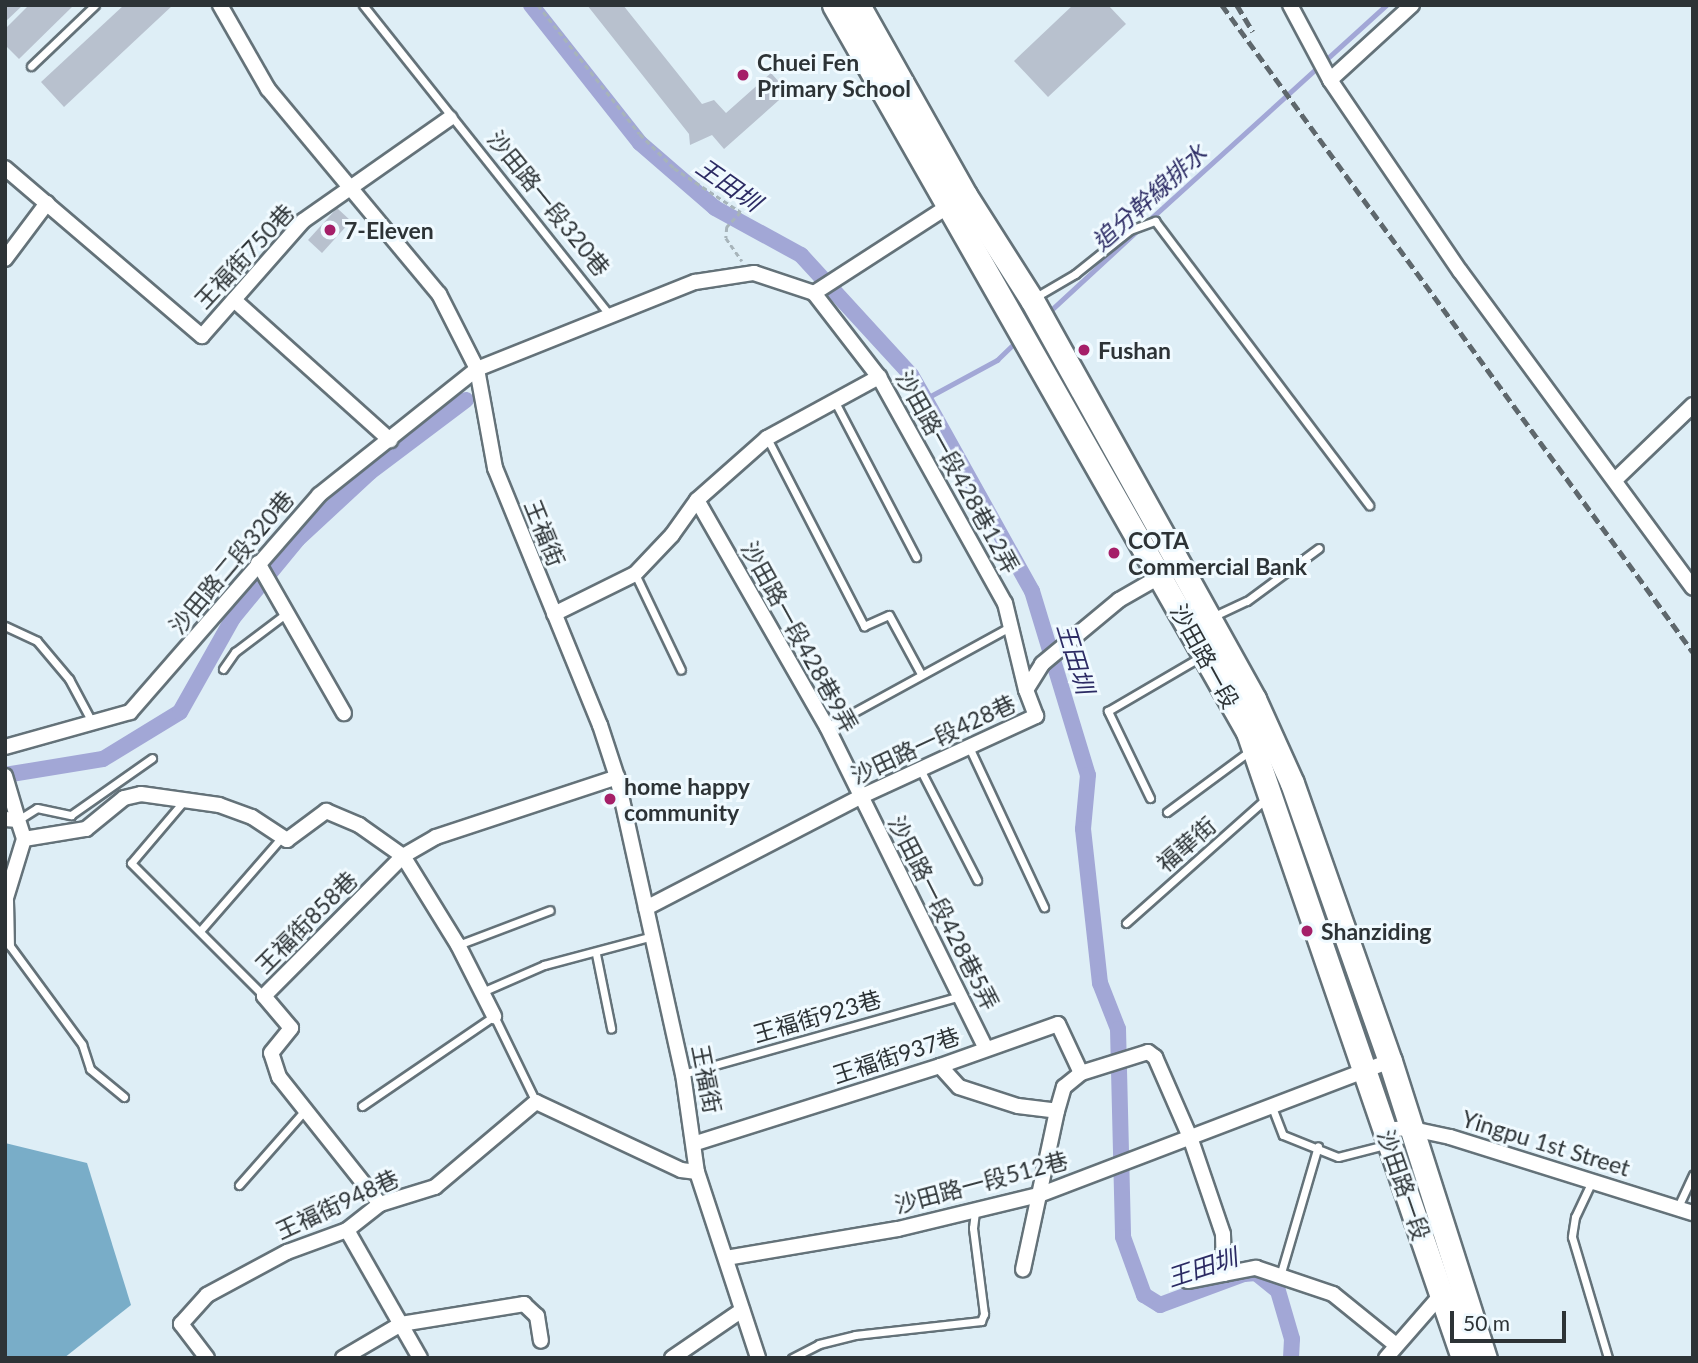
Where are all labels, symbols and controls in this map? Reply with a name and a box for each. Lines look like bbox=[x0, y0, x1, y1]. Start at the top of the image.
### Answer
place label: Chuei Fen Primary School bbox=[757, 48, 911, 102]
marker: Chuei Fen Primary School bbox=[735, 67, 751, 83]
street label: 沙田路一段320巷 bbox=[482, 125, 616, 281]
water label: 追分幹線排水 bbox=[1086, 138, 1212, 256]
water label: 王田圳 bbox=[691, 152, 767, 216]
street label: 王福街750巷 bbox=[189, 198, 299, 314]
place label: 7-Eleven bbox=[344, 216, 434, 244]
marker: 7-Eleven bbox=[322, 222, 338, 238]
place label: Fushan bbox=[1098, 336, 1171, 364]
marker: Fushan bbox=[1076, 342, 1092, 358]
street label: 沙田路一段428巷12弄 bbox=[891, 366, 1025, 578]
street label: 沙田路二段320巷 bbox=[163, 485, 299, 639]
street label: 王福街 bbox=[519, 496, 571, 570]
place label: COTA Commercial Bank bbox=[1128, 526, 1307, 580]
street label: 沙田路一段428巷9弄 bbox=[736, 537, 864, 737]
marker: COTA Commercial Bank bbox=[1106, 545, 1122, 561]
street label: 沙田路一段 bbox=[1165, 599, 1245, 713]
water label: 王田圳 bbox=[1052, 619, 1100, 697]
street label: 沙田路一段428巷 bbox=[846, 689, 1020, 789]
place label: home happy community bbox=[624, 772, 750, 826]
marker: home happy community bbox=[602, 791, 618, 807]
street label: 沙田路一段428巷5弄 bbox=[883, 811, 1005, 1015]
street label: 福華街 bbox=[1151, 811, 1221, 877]
street label: 王福街858巷 bbox=[250, 866, 362, 978]
place label: Shanziding bbox=[1321, 917, 1431, 945]
marker: Shanziding bbox=[1299, 923, 1315, 939]
street label: 王福街923巷 bbox=[750, 985, 884, 1047]
street label: 王福街937巷 bbox=[829, 1021, 963, 1089]
street label: 王福街 bbox=[687, 1043, 727, 1115]
street label: Yingpu 1st Street bbox=[1459, 1104, 1633, 1182]
street label: 沙田路一段 bbox=[1372, 1126, 1436, 1244]
street label: 沙田路一段512巷 bbox=[891, 1146, 1071, 1218]
street label: 王福街948巷 bbox=[271, 1164, 403, 1244]
water label: 王田圳 bbox=[1163, 1242, 1241, 1292]
scale bar bbox=[1453, 1296, 1568, 1340]
text: 50 m bbox=[1463, 1310, 1510, 1335]

